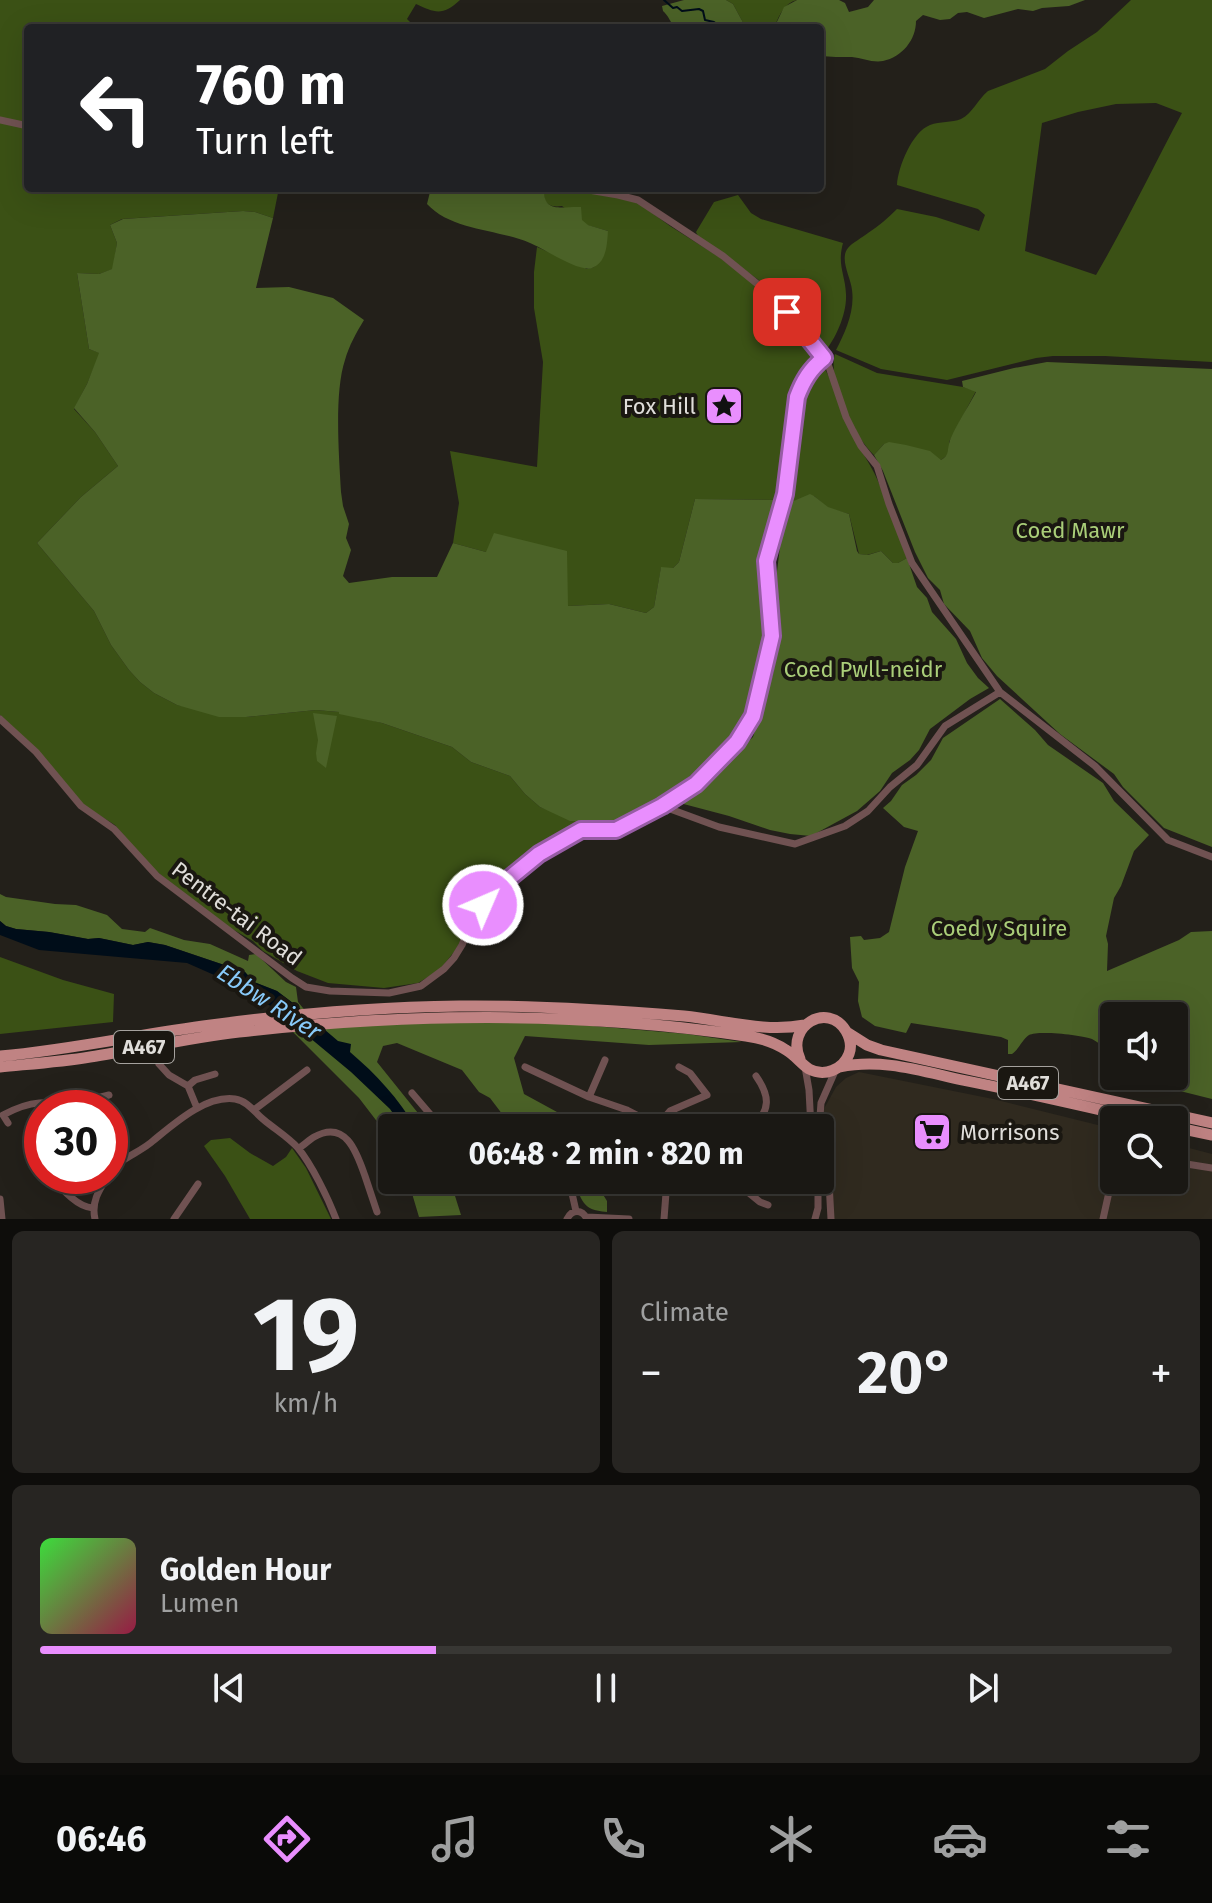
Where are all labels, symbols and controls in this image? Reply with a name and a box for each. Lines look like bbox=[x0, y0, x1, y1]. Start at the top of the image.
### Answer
text: 760 m bbox=[196, 52, 346, 119]
icon: left bbox=[64, 56, 168, 160]
text: Turn left bbox=[196, 120, 334, 164]
pin bbox=[753, 278, 821, 346]
icon: arrive bbox=[765, 290, 809, 334]
place icon: Fox Hill bbox=[703, 385, 745, 427]
place label: Fox Hill bbox=[623, 393, 696, 420]
park label: Coed Mawr bbox=[1016, 517, 1125, 544]
park label: Coed Pwll-neidr bbox=[784, 656, 943, 683]
street label: Pentre-tai Road bbox=[166, 856, 307, 971]
position arrow bbox=[441, 863, 525, 947]
park label: Coed y Squire bbox=[931, 915, 1067, 942]
water label: Ebbw River bbox=[212, 958, 327, 1046]
map controls bbox=[1100, 1002, 1188, 1194]
button: sound bbox=[1100, 1002, 1188, 1090]
road number: A467 bbox=[114, 1031, 174, 1063]
road number: A467 bbox=[998, 1067, 1058, 1099]
speed limit sign: 30 bbox=[24, 1090, 128, 1194]
button: search bbox=[1100, 1106, 1188, 1194]
supermarket icon: Morrisons bbox=[911, 1111, 953, 1153]
place label: Morrisons bbox=[960, 1119, 1059, 1146]
text: 06:48 · 2 min · 820 m bbox=[468, 1136, 744, 1172]
text: 19 bbox=[253, 1273, 359, 1398]
text: Climate bbox=[640, 1297, 729, 1328]
text: 20° bbox=[857, 1337, 955, 1409]
text: − bbox=[640, 1347, 662, 1400]
text: + bbox=[1150, 1347, 1172, 1400]
text: km/h bbox=[274, 1388, 338, 1419]
text: Golden Hour bbox=[160, 1552, 331, 1588]
text: Lumen bbox=[160, 1588, 239, 1619]
icon: previous bbox=[207, 1666, 251, 1710]
icon: pause bbox=[584, 1666, 628, 1710]
icon: next bbox=[961, 1666, 1005, 1710]
icon: directions bbox=[259, 1811, 315, 1867]
icon: music bbox=[427, 1811, 483, 1867]
icon: phone bbox=[595, 1811, 651, 1867]
icon: climate bbox=[763, 1811, 819, 1867]
icon: car bbox=[932, 1811, 988, 1867]
icon: filters bbox=[1100, 1811, 1156, 1867]
text: 06:46 bbox=[56, 1817, 147, 1861]

